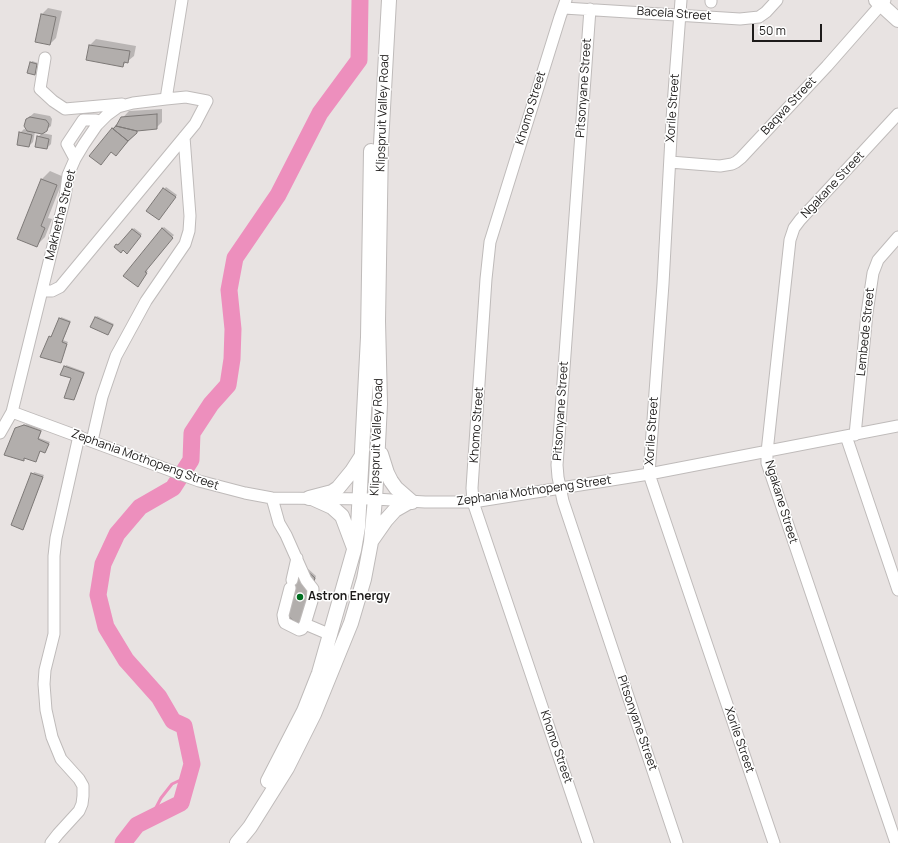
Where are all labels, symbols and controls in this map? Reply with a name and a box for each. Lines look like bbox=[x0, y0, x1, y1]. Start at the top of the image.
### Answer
street label: Bacela Street bbox=[636, 4, 712, 24]
scale bar bbox=[754, 16, 824, 42]
text: 50 m bbox=[759, 22, 786, 39]
street label: Pitsonyane Street bbox=[573, 38, 595, 138]
street label: Klipspruit Valley Road bbox=[374, 54, 392, 172]
street label: Khomo Street bbox=[513, 69, 549, 147]
street label: Xorile Street bbox=[663, 73, 683, 143]
street label: Baqwa Street bbox=[758, 74, 820, 138]
street label: Ngakane Street bbox=[798, 149, 868, 221]
street label: Makhetha Street bbox=[43, 168, 79, 262]
street label: Lembede Street bbox=[854, 287, 878, 377]
street label: Pitsonyane Street bbox=[550, 361, 572, 461]
street label: Klipspruit Valley Road bbox=[368, 378, 386, 496]
street label: Khomo Street bbox=[467, 386, 487, 464]
street label: Xorile Street bbox=[642, 396, 662, 466]
street label: Zephania Mothopeng Street bbox=[69, 427, 221, 493]
street label: Ngakane Street bbox=[761, 459, 801, 545]
street label: Zephania Mothopeng Street bbox=[456, 473, 612, 509]
place label: Astron Energy bbox=[308, 590, 390, 604]
marker: Astron Energy bbox=[295, 592, 305, 602]
street label: Pitsonyane Street bbox=[614, 674, 660, 772]
street label: Xorile Street bbox=[721, 705, 757, 775]
street label: Khomo Street bbox=[537, 709, 575, 785]

